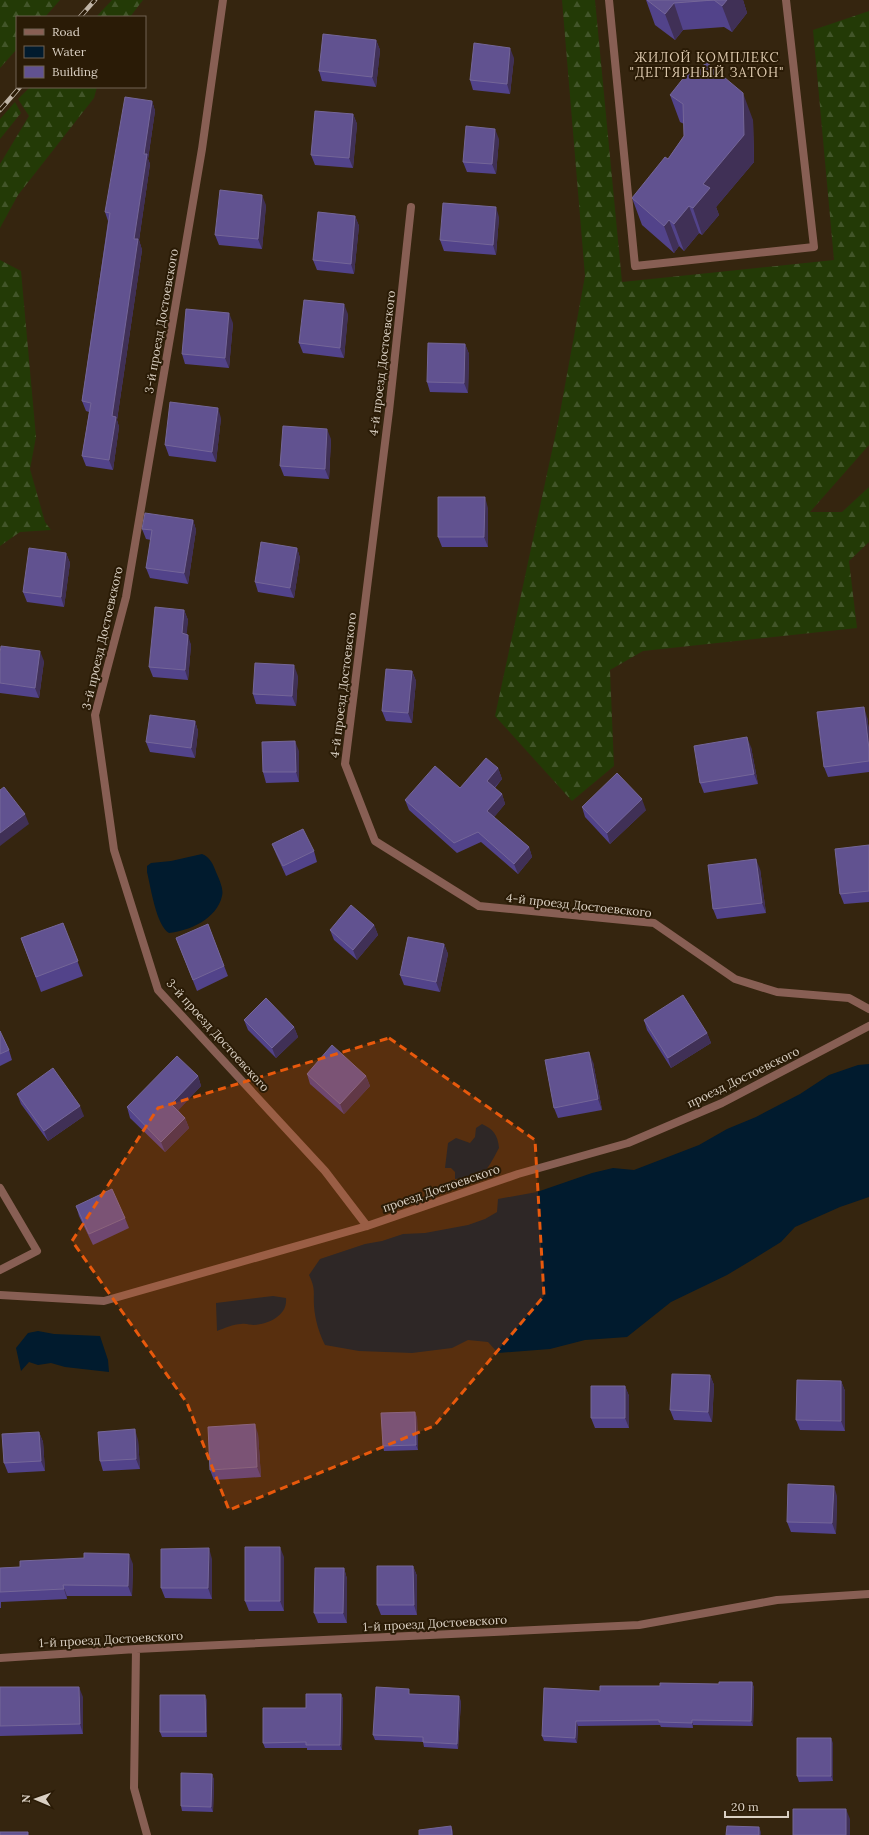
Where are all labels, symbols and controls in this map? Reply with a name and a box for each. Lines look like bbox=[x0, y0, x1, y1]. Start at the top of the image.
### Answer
legend bbox=[16, 16, 146, 88]
text: Road bbox=[52, 24, 80, 39]
text: Water bbox=[52, 44, 87, 59]
district label: ЖИЛОЙ КОМПЛЕКС "ДЕГТЯРНЫЙ ЗАТОН" bbox=[629, 49, 785, 81]
text: Building bbox=[52, 64, 98, 79]
street label: 3-й проезд Достоевского bbox=[141, 248, 181, 394]
street label: 4-й проезд Достоевского bbox=[366, 289, 398, 437]
street label: 3-й проезд Достоевского bbox=[78, 565, 126, 711]
street label: 4-й проезд Достоевского bbox=[327, 611, 359, 759]
street label: 4-й проезд Достоевского bbox=[505, 890, 653, 920]
street label: 3-й проезд Достоевского bbox=[163, 976, 273, 1094]
street label: проезд Достоевского bbox=[684, 1043, 802, 1111]
street label: проезд Достоевского bbox=[380, 1161, 502, 1215]
street label: 1-й проезд Достоевского bbox=[363, 1612, 507, 1634]
street label: 1-й проезд Достоевского bbox=[39, 1628, 183, 1650]
north arrow bbox=[16, 1779, 56, 1819]
scale bar bbox=[725, 1793, 788, 1819]
text: N bbox=[19, 1794, 33, 1803]
text: 20 m bbox=[731, 1799, 759, 1814]

